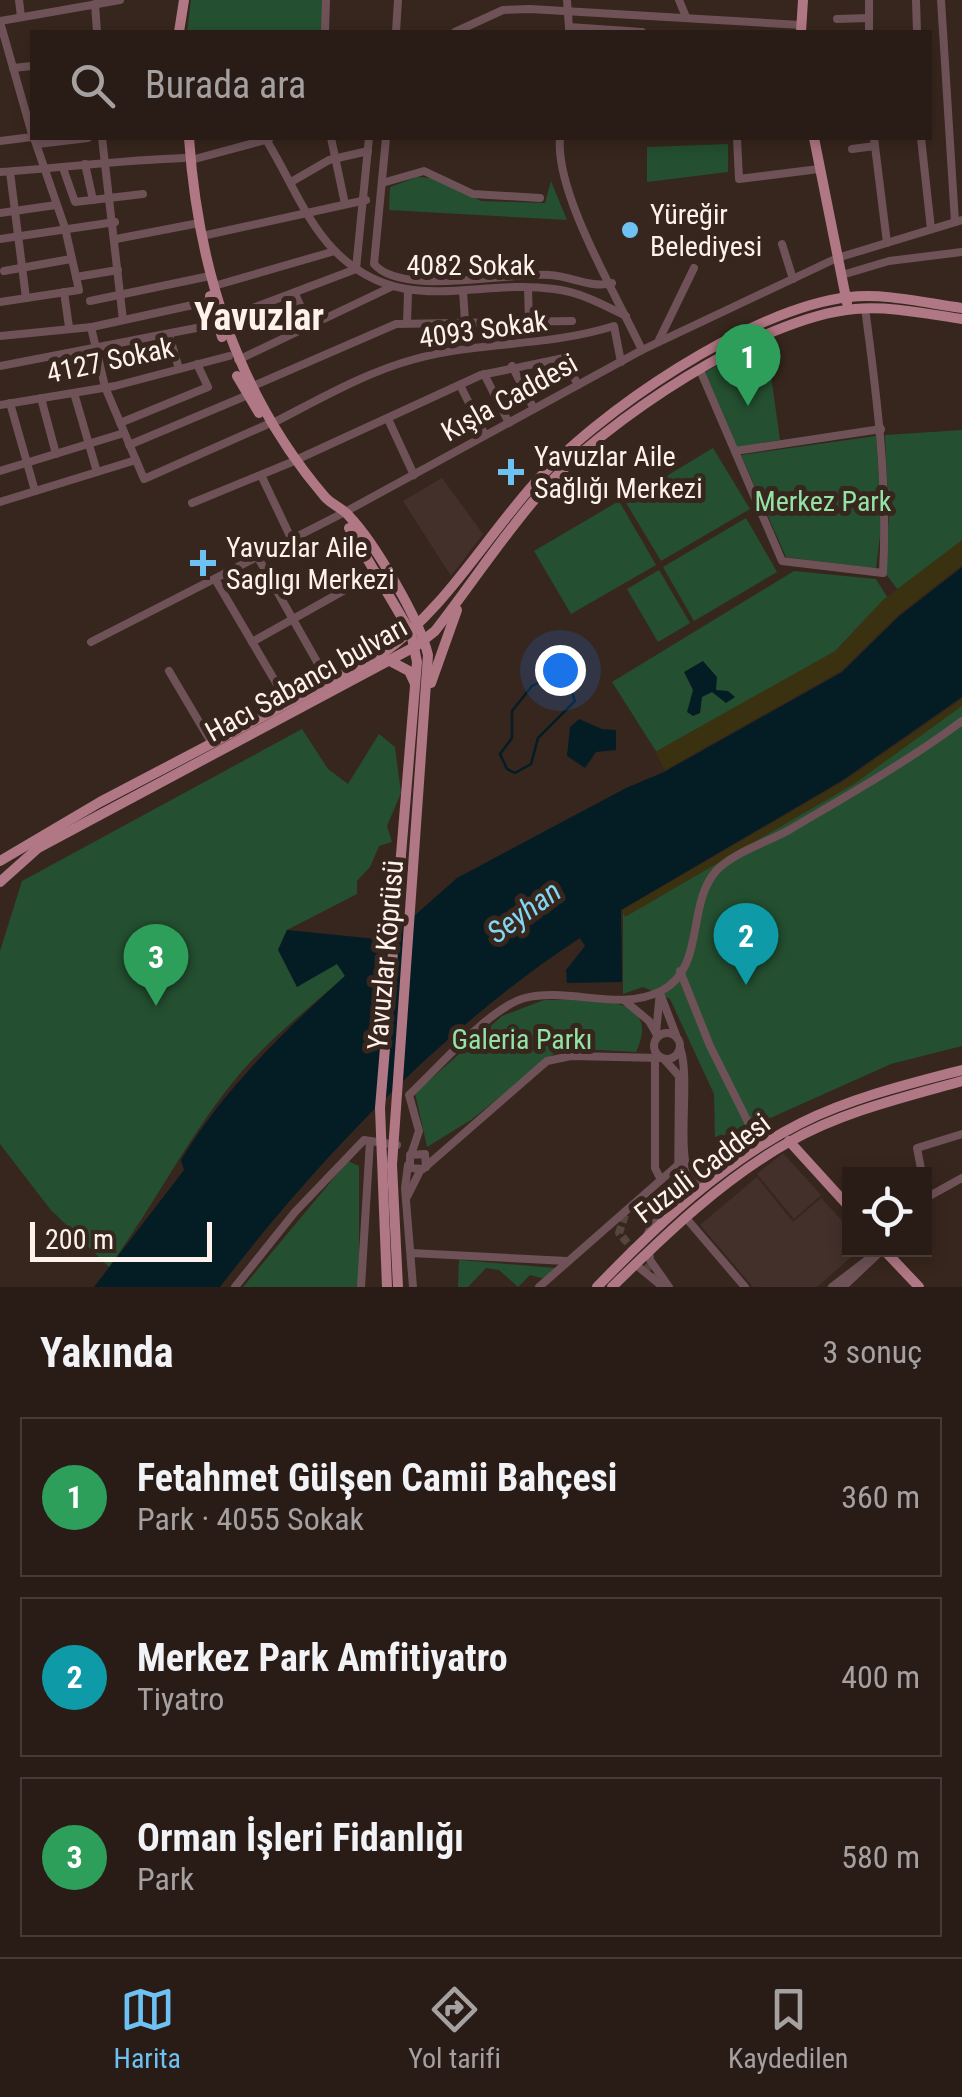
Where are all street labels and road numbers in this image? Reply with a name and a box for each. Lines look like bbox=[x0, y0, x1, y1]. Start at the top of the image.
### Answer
street label: 4082 Sokak bbox=[407, 249, 536, 282]
street label: 4093 Sokak bbox=[417, 304, 550, 355]
street label: 4127 Sokak bbox=[44, 331, 177, 390]
street label: Kışla Caddesi bbox=[436, 347, 583, 448]
street label: Hacı Sabancı bulvarı bbox=[200, 610, 413, 749]
street label: Yavuzlar Köprüsü bbox=[361, 859, 410, 1051]
street label: Fuzuli Caddesi bbox=[628, 1107, 777, 1230]

